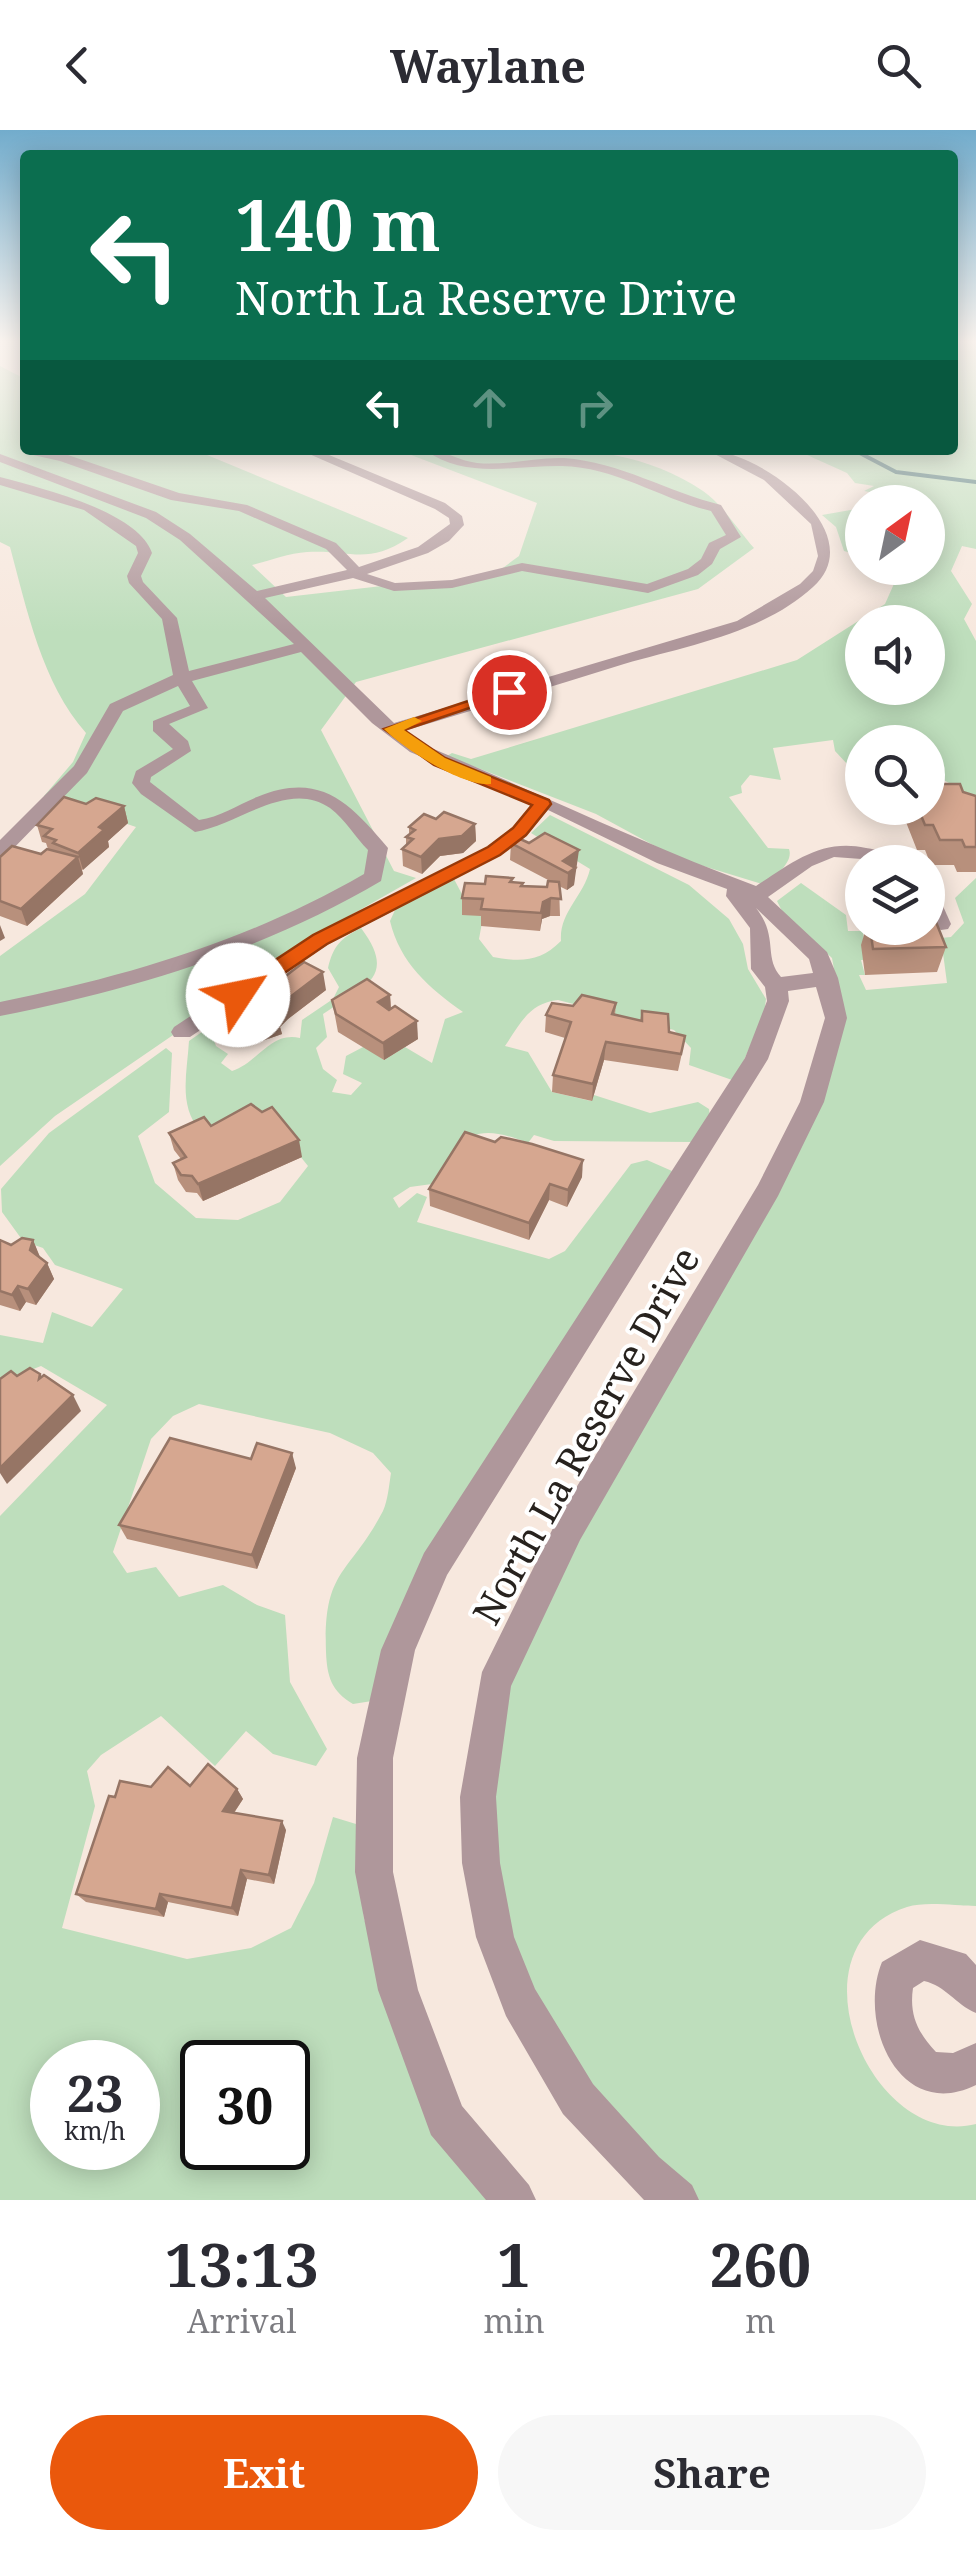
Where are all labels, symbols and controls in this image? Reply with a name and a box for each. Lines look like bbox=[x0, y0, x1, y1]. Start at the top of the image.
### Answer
text: Waylane bbox=[390, 35, 586, 96]
icon: back bbox=[50, 38, 105, 93]
icon: search bbox=[871, 38, 926, 93]
text: 140 m bbox=[235, 176, 441, 272]
icon: left bbox=[70, 190, 200, 320]
text: North La Reserve Drive bbox=[235, 267, 737, 328]
icon: left bbox=[357, 380, 412, 435]
icon: ahead bbox=[462, 380, 517, 435]
icon: right bbox=[567, 380, 622, 435]
north arrow bbox=[845, 485, 945, 585]
map controls bbox=[845, 485, 945, 945]
button: sound bbox=[845, 605, 945, 705]
pin bbox=[467, 650, 552, 735]
icon: arrive bbox=[482, 665, 537, 720]
button: search bbox=[845, 725, 945, 825]
button: layers bbox=[845, 845, 945, 945]
position arrow bbox=[186, 943, 290, 1047]
street label: North La Reserve Drive bbox=[459, 1237, 711, 1633]
speed limit sign: 30 bbox=[180, 2040, 310, 2170]
text: 23 bbox=[67, 2059, 123, 2127]
text: km/h bbox=[64, 2113, 126, 2147]
text: 13:13 bbox=[165, 2223, 319, 2305]
text: 1 bbox=[497, 2223, 531, 2305]
text: 260 bbox=[709, 2223, 811, 2305]
text: Arrival bbox=[187, 2299, 296, 2342]
text: min bbox=[484, 2299, 545, 2342]
text: m bbox=[745, 2299, 775, 2342]
button: Exit bbox=[50, 2415, 478, 2530]
button: Share bbox=[498, 2415, 926, 2530]

